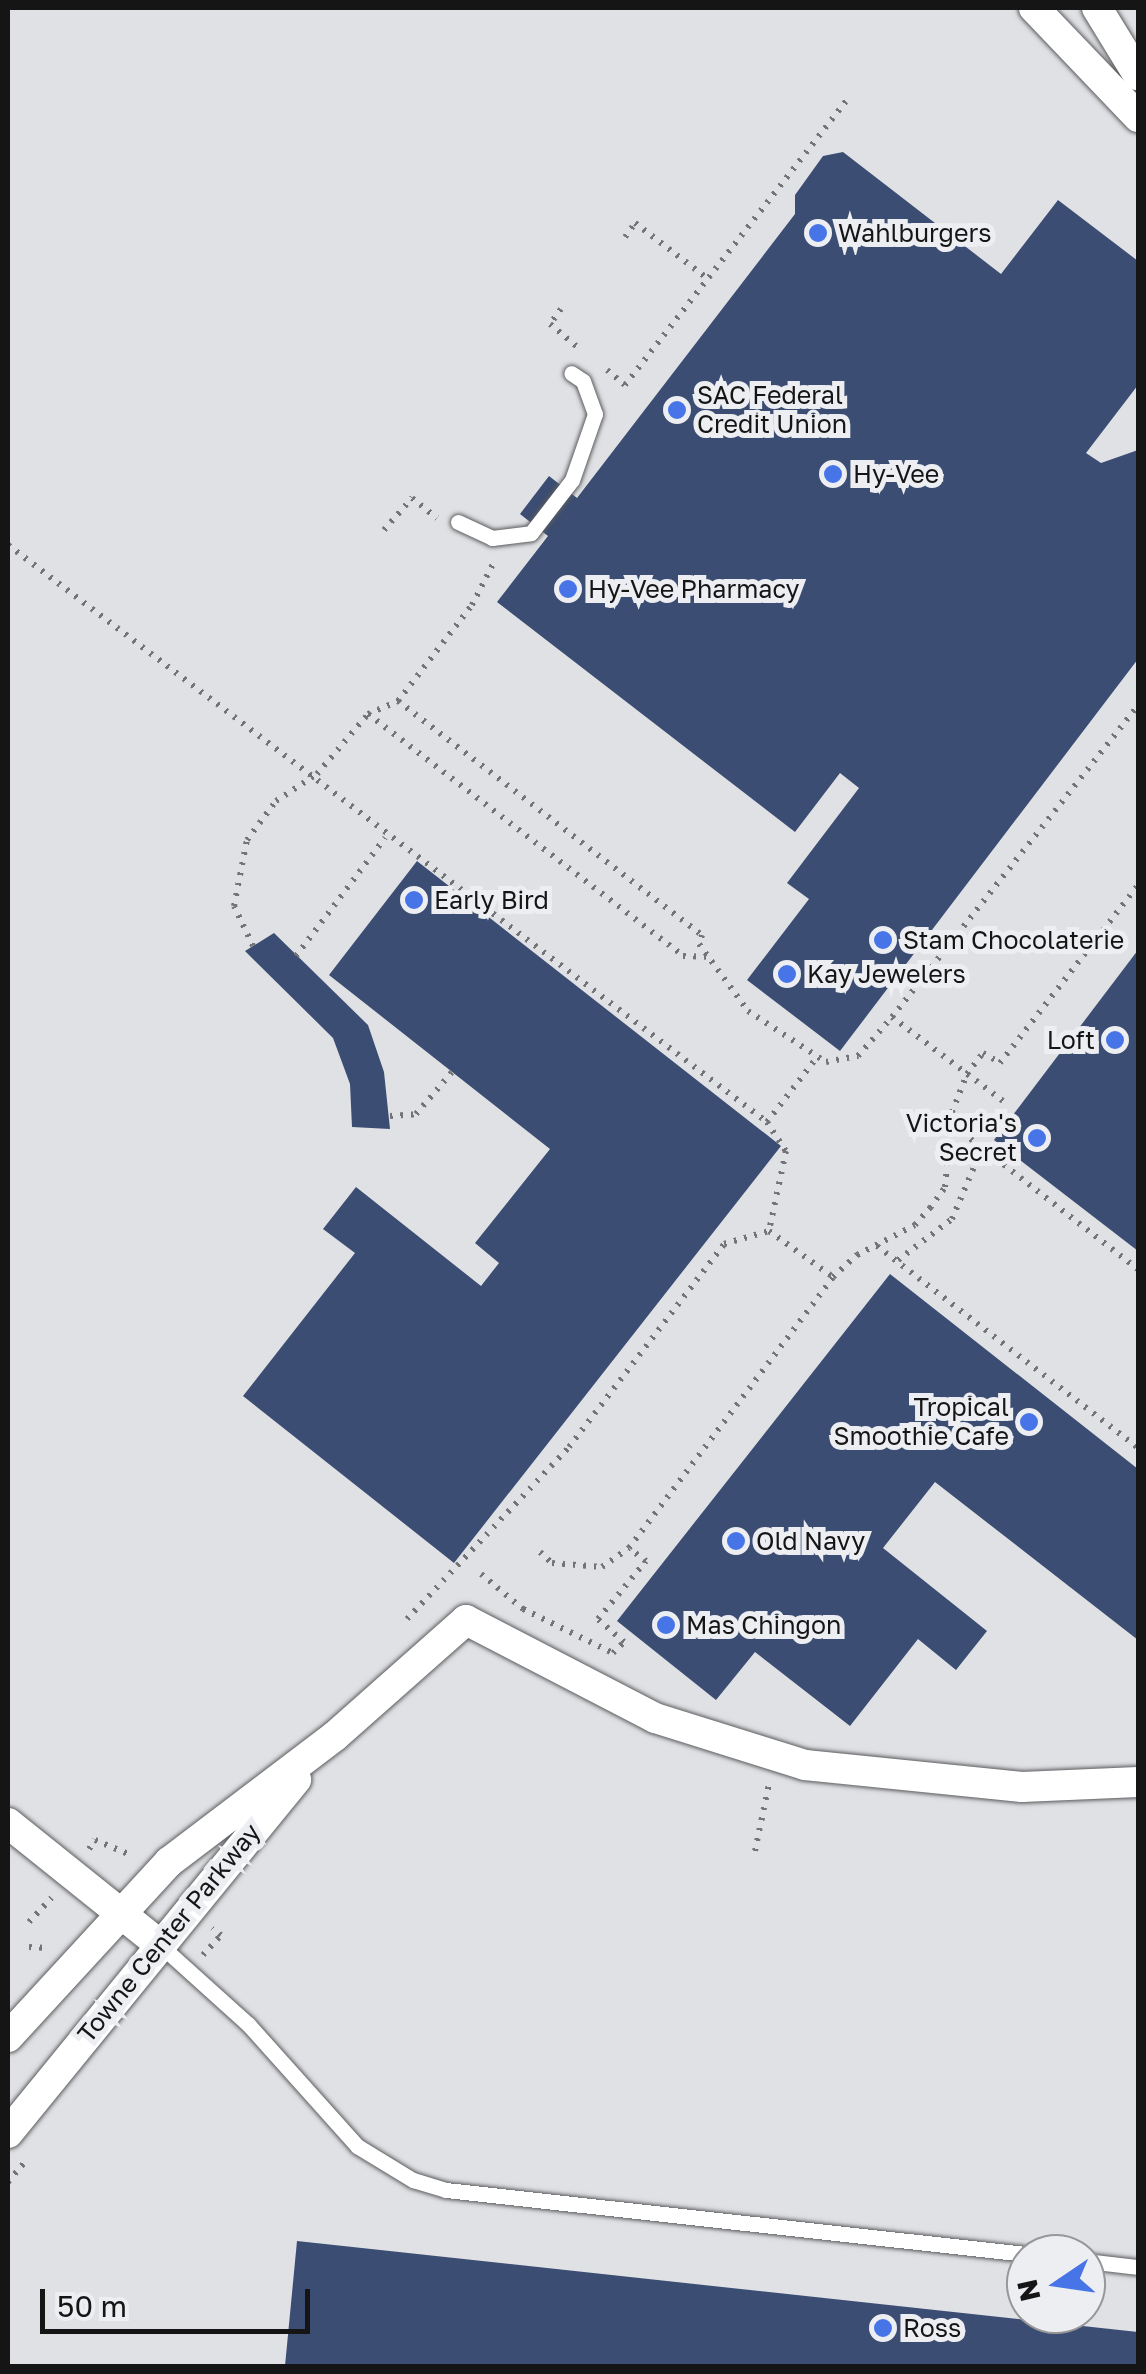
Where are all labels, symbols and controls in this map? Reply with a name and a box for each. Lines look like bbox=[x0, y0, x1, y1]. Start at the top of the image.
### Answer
place label: Wahlburgers bbox=[838, 218, 991, 248]
marker: Wahlburgers bbox=[807, 222, 829, 244]
place label: SAC Federal Credit Union bbox=[697, 381, 847, 440]
marker: SAC Federal Credit Union bbox=[666, 399, 688, 421]
place label: Hy-Vee bbox=[853, 459, 939, 489]
marker: Hy-Vee bbox=[822, 463, 844, 485]
place label: Hy-Vee Pharmacy bbox=[588, 574, 799, 604]
marker: Hy-Vee Pharmacy bbox=[557, 578, 579, 600]
place label: Early Bird bbox=[434, 885, 549, 915]
marker: Early Bird bbox=[403, 889, 425, 911]
place label: Stam Chocolaterie bbox=[903, 925, 1124, 955]
marker: Stam Chocolaterie bbox=[872, 929, 894, 951]
place label: Kay Jewelers bbox=[807, 959, 966, 989]
marker: Kay Jewelers bbox=[776, 963, 798, 985]
place label: Loft bbox=[1047, 1025, 1095, 1055]
marker: Loft bbox=[1104, 1029, 1126, 1051]
place label: Victoria's Secret bbox=[906, 1109, 1017, 1168]
marker: Victoria's Secret bbox=[1026, 1127, 1048, 1149]
place label: Tropical Smoothie Cafe bbox=[834, 1393, 1009, 1452]
marker: Tropical Smoothie Cafe bbox=[1018, 1411, 1040, 1433]
place label: Old Navy bbox=[756, 1526, 865, 1556]
marker: Old Navy bbox=[725, 1530, 747, 1552]
place label: Mas Chingon bbox=[686, 1610, 841, 1640]
marker: Mas Chingon bbox=[655, 1614, 677, 1636]
street label: Towne Center Parkway bbox=[71, 1817, 267, 2049]
north arrow bbox=[1006, 2234, 1106, 2334]
scale bar bbox=[45, 2269, 315, 2331]
text: N bbox=[1010, 2276, 1047, 2304]
text: 50 m bbox=[57, 2288, 127, 2324]
place label: Ross bbox=[903, 2313, 961, 2343]
marker: Ross bbox=[872, 2317, 894, 2339]

